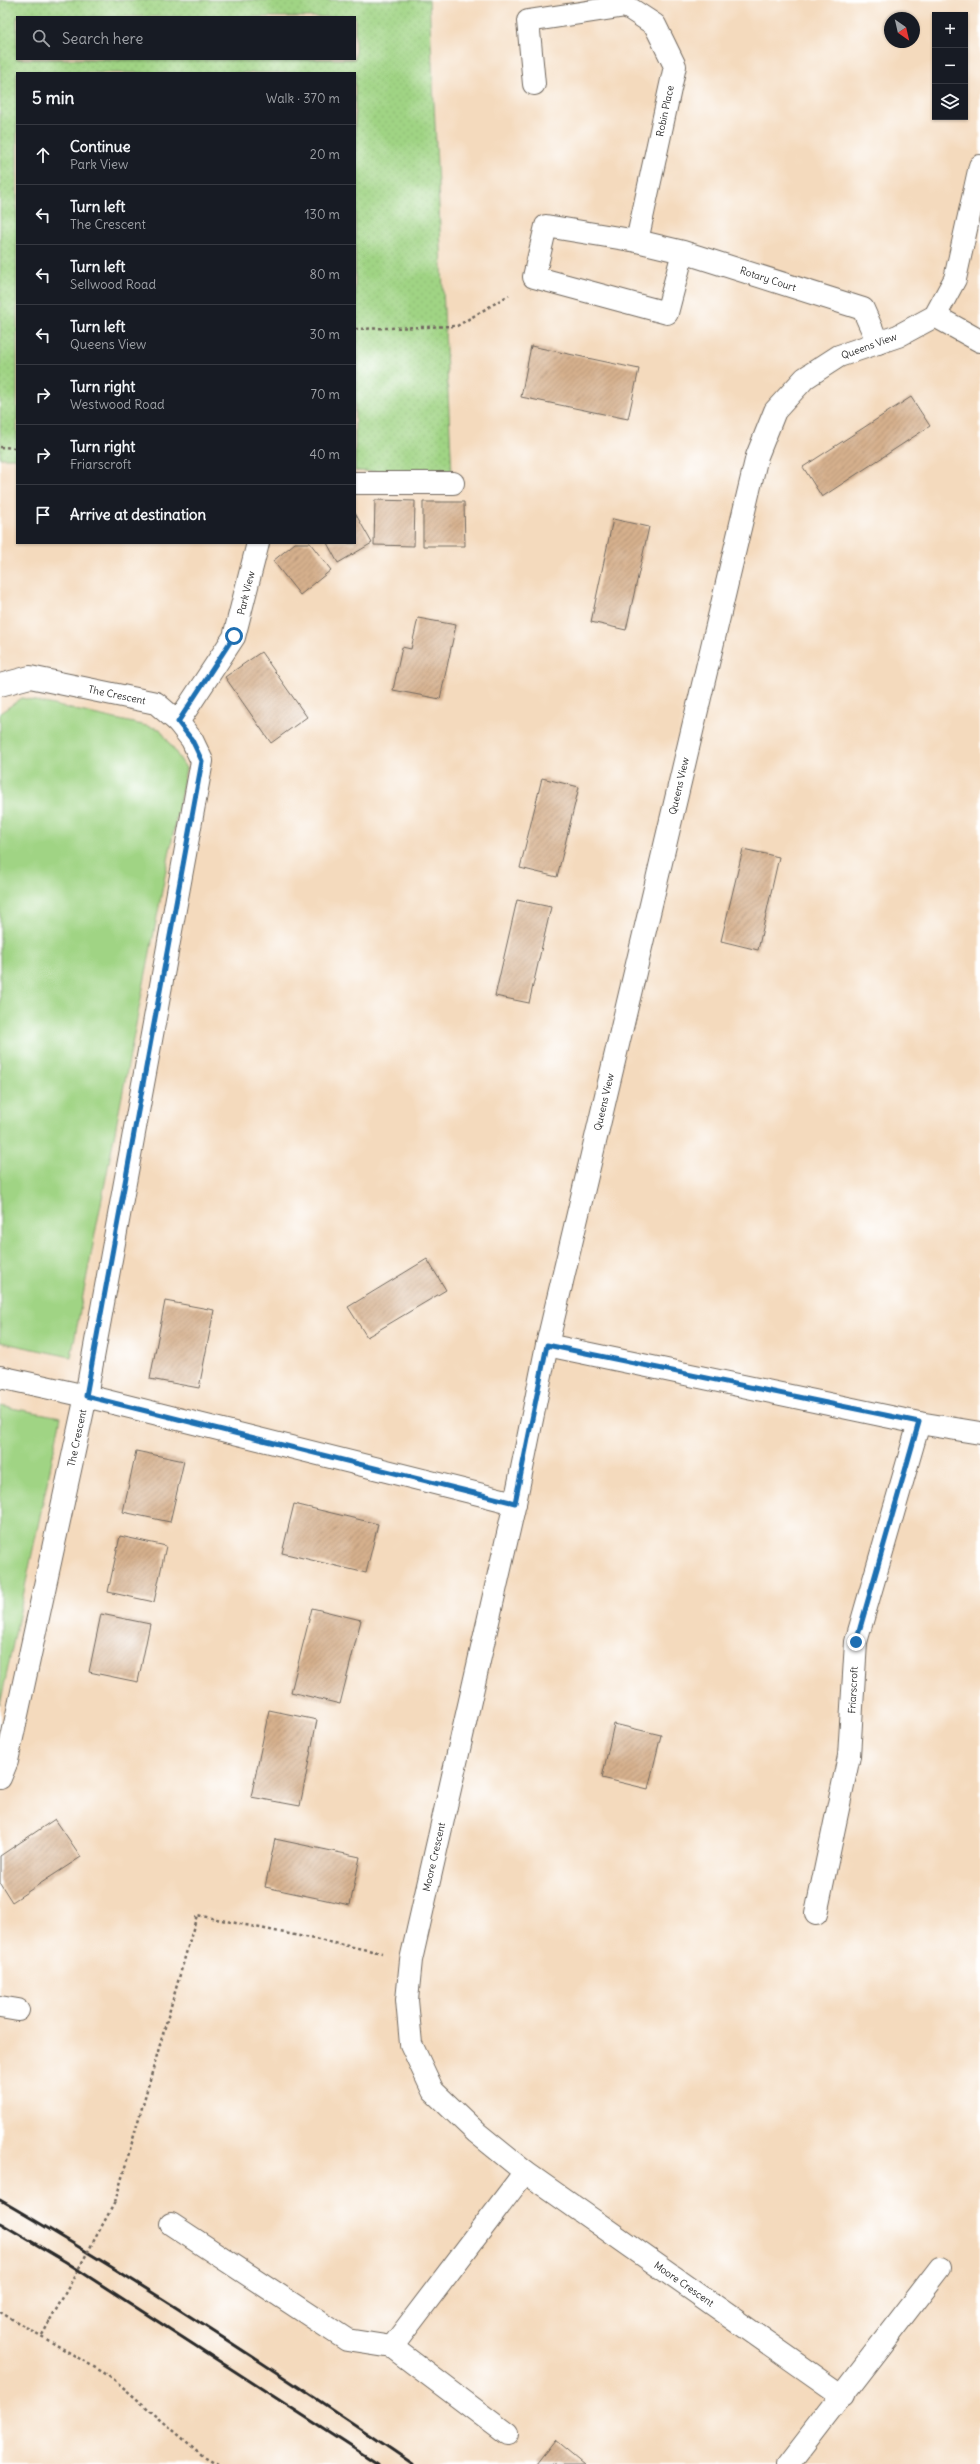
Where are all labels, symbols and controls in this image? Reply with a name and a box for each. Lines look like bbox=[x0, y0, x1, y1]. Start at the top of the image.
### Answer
north arrow bbox=[884, 12, 920, 48]
map controls bbox=[932, 12, 968, 120]
button: + bbox=[932, 12, 968, 48]
search box bbox=[16, 16, 356, 60]
icon: search bbox=[30, 27, 52, 49]
text: Search here bbox=[62, 29, 143, 48]
button: − bbox=[932, 48, 968, 84]
street label: Robin Place bbox=[653, 84, 677, 138]
button: layers bbox=[932, 84, 968, 120]
text: 5 min bbox=[32, 87, 74, 109]
text: Walk · 370 m bbox=[266, 90, 340, 107]
text: Continue bbox=[70, 137, 131, 156]
icon: ahead bbox=[32, 144, 54, 166]
text: 20 m bbox=[310, 146, 340, 163]
text: Park View bbox=[70, 156, 128, 173]
text: Turn left bbox=[70, 197, 125, 216]
icon: left bbox=[32, 204, 54, 226]
text: 130 m bbox=[304, 206, 340, 223]
text: The Crescent bbox=[70, 216, 146, 233]
text: Turn left bbox=[70, 257, 125, 276]
icon: left bbox=[32, 264, 54, 286]
street label: Rotary Court bbox=[738, 264, 798, 294]
text: 80 m bbox=[309, 266, 340, 283]
text: Sellwood Road bbox=[70, 276, 156, 293]
text: Turn left bbox=[70, 317, 125, 336]
icon: left bbox=[32, 324, 54, 346]
text: 30 m bbox=[310, 326, 340, 343]
street label: Queens View bbox=[839, 330, 899, 362]
text: Queens View bbox=[70, 336, 146, 353]
text: Turn right bbox=[70, 377, 135, 396]
icon: right bbox=[32, 384, 54, 406]
text: 70 m bbox=[311, 386, 340, 403]
text: Westwood Road bbox=[70, 396, 165, 413]
text: Turn right bbox=[70, 437, 135, 456]
icon: right bbox=[32, 444, 54, 466]
text: 40 m bbox=[309, 446, 340, 463]
text: Friarscroft bbox=[70, 456, 131, 473]
icon: arrive bbox=[32, 504, 54, 526]
text: Arrive at destination bbox=[70, 505, 206, 524]
street label: Park View bbox=[234, 570, 258, 616]
route start bbox=[225, 627, 243, 645]
street label: The Crescent bbox=[87, 683, 148, 708]
street label: Queens View bbox=[666, 756, 692, 816]
street label: Queens View bbox=[591, 1072, 617, 1132]
street label: The Crescent bbox=[65, 1407, 90, 1468]
route end bbox=[847, 1633, 865, 1651]
street label: Friarscroft bbox=[845, 1665, 861, 1714]
street label: Moore Crescent bbox=[420, 1821, 448, 1893]
street label: Moore Crescent bbox=[651, 2258, 717, 2310]

